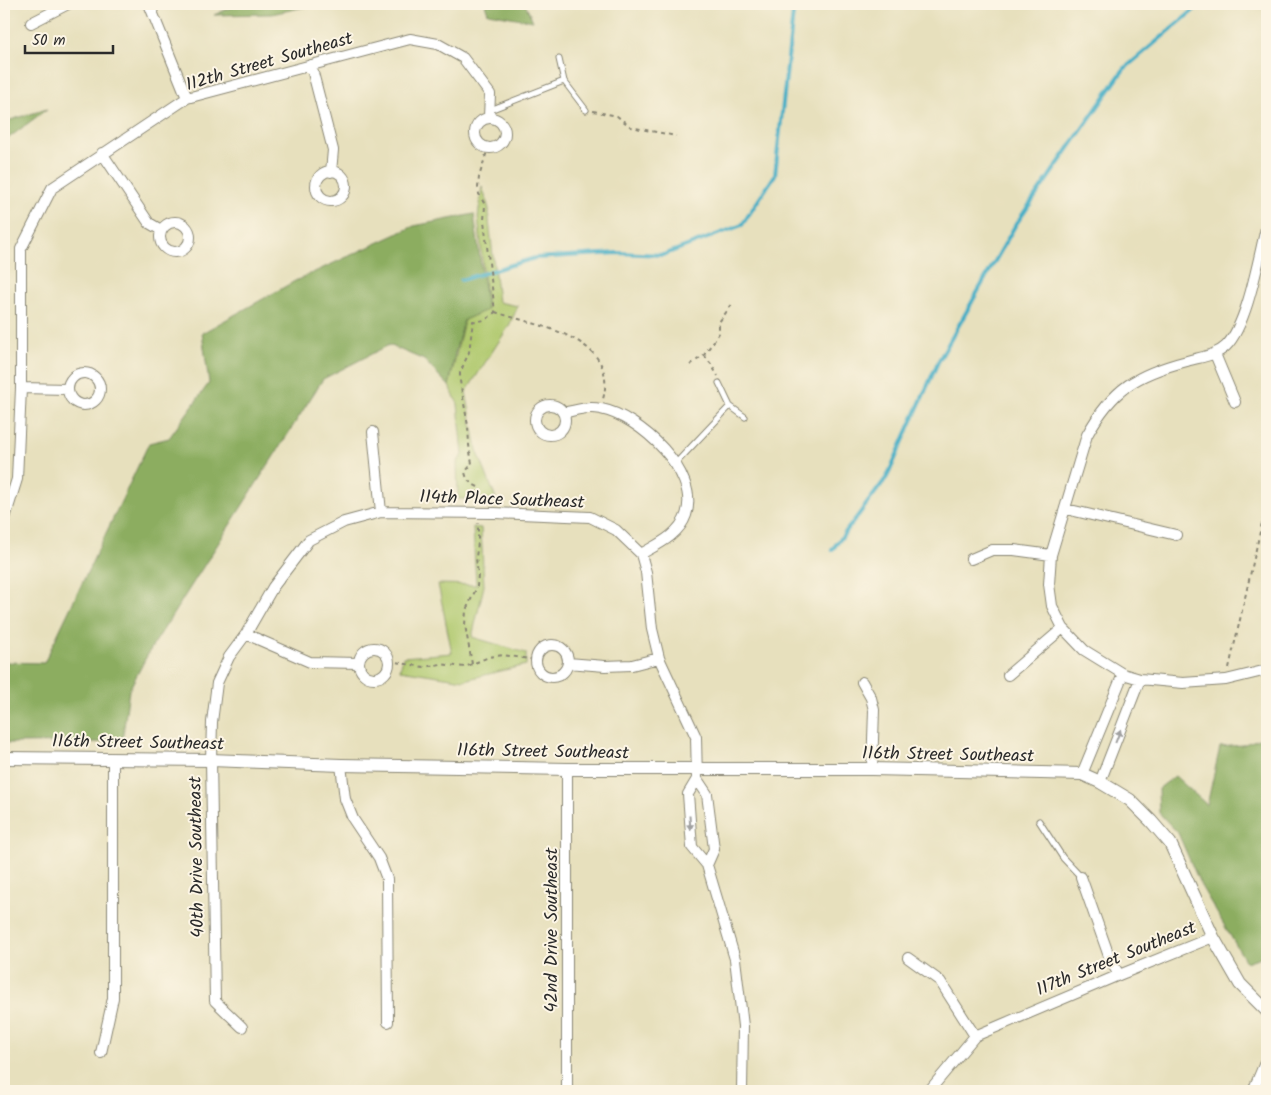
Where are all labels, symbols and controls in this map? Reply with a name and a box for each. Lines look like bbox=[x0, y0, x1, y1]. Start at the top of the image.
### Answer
scale bar bbox=[25, 22, 112, 54]
street label: 112th Street Southeast bbox=[182, 24, 357, 100]
text: 50 m bbox=[32, 29, 66, 53]
street label: 114th Place Southeast bbox=[419, 483, 586, 518]
street label: 116th Street Southeast bbox=[52, 727, 225, 760]
one-way arrow bbox=[1114, 728, 1122, 743]
street label: 116th Street Southeast bbox=[457, 736, 630, 769]
street label: 116th Street Southeast bbox=[862, 739, 1035, 772]
street label: 40th Drive Southeast bbox=[182, 775, 213, 938]
one-way arrow bbox=[687, 816, 695, 832]
street label: 42nd Drive Southeast bbox=[538, 846, 567, 1013]
street label: 117th Street Southeast bbox=[1032, 914, 1202, 1005]

